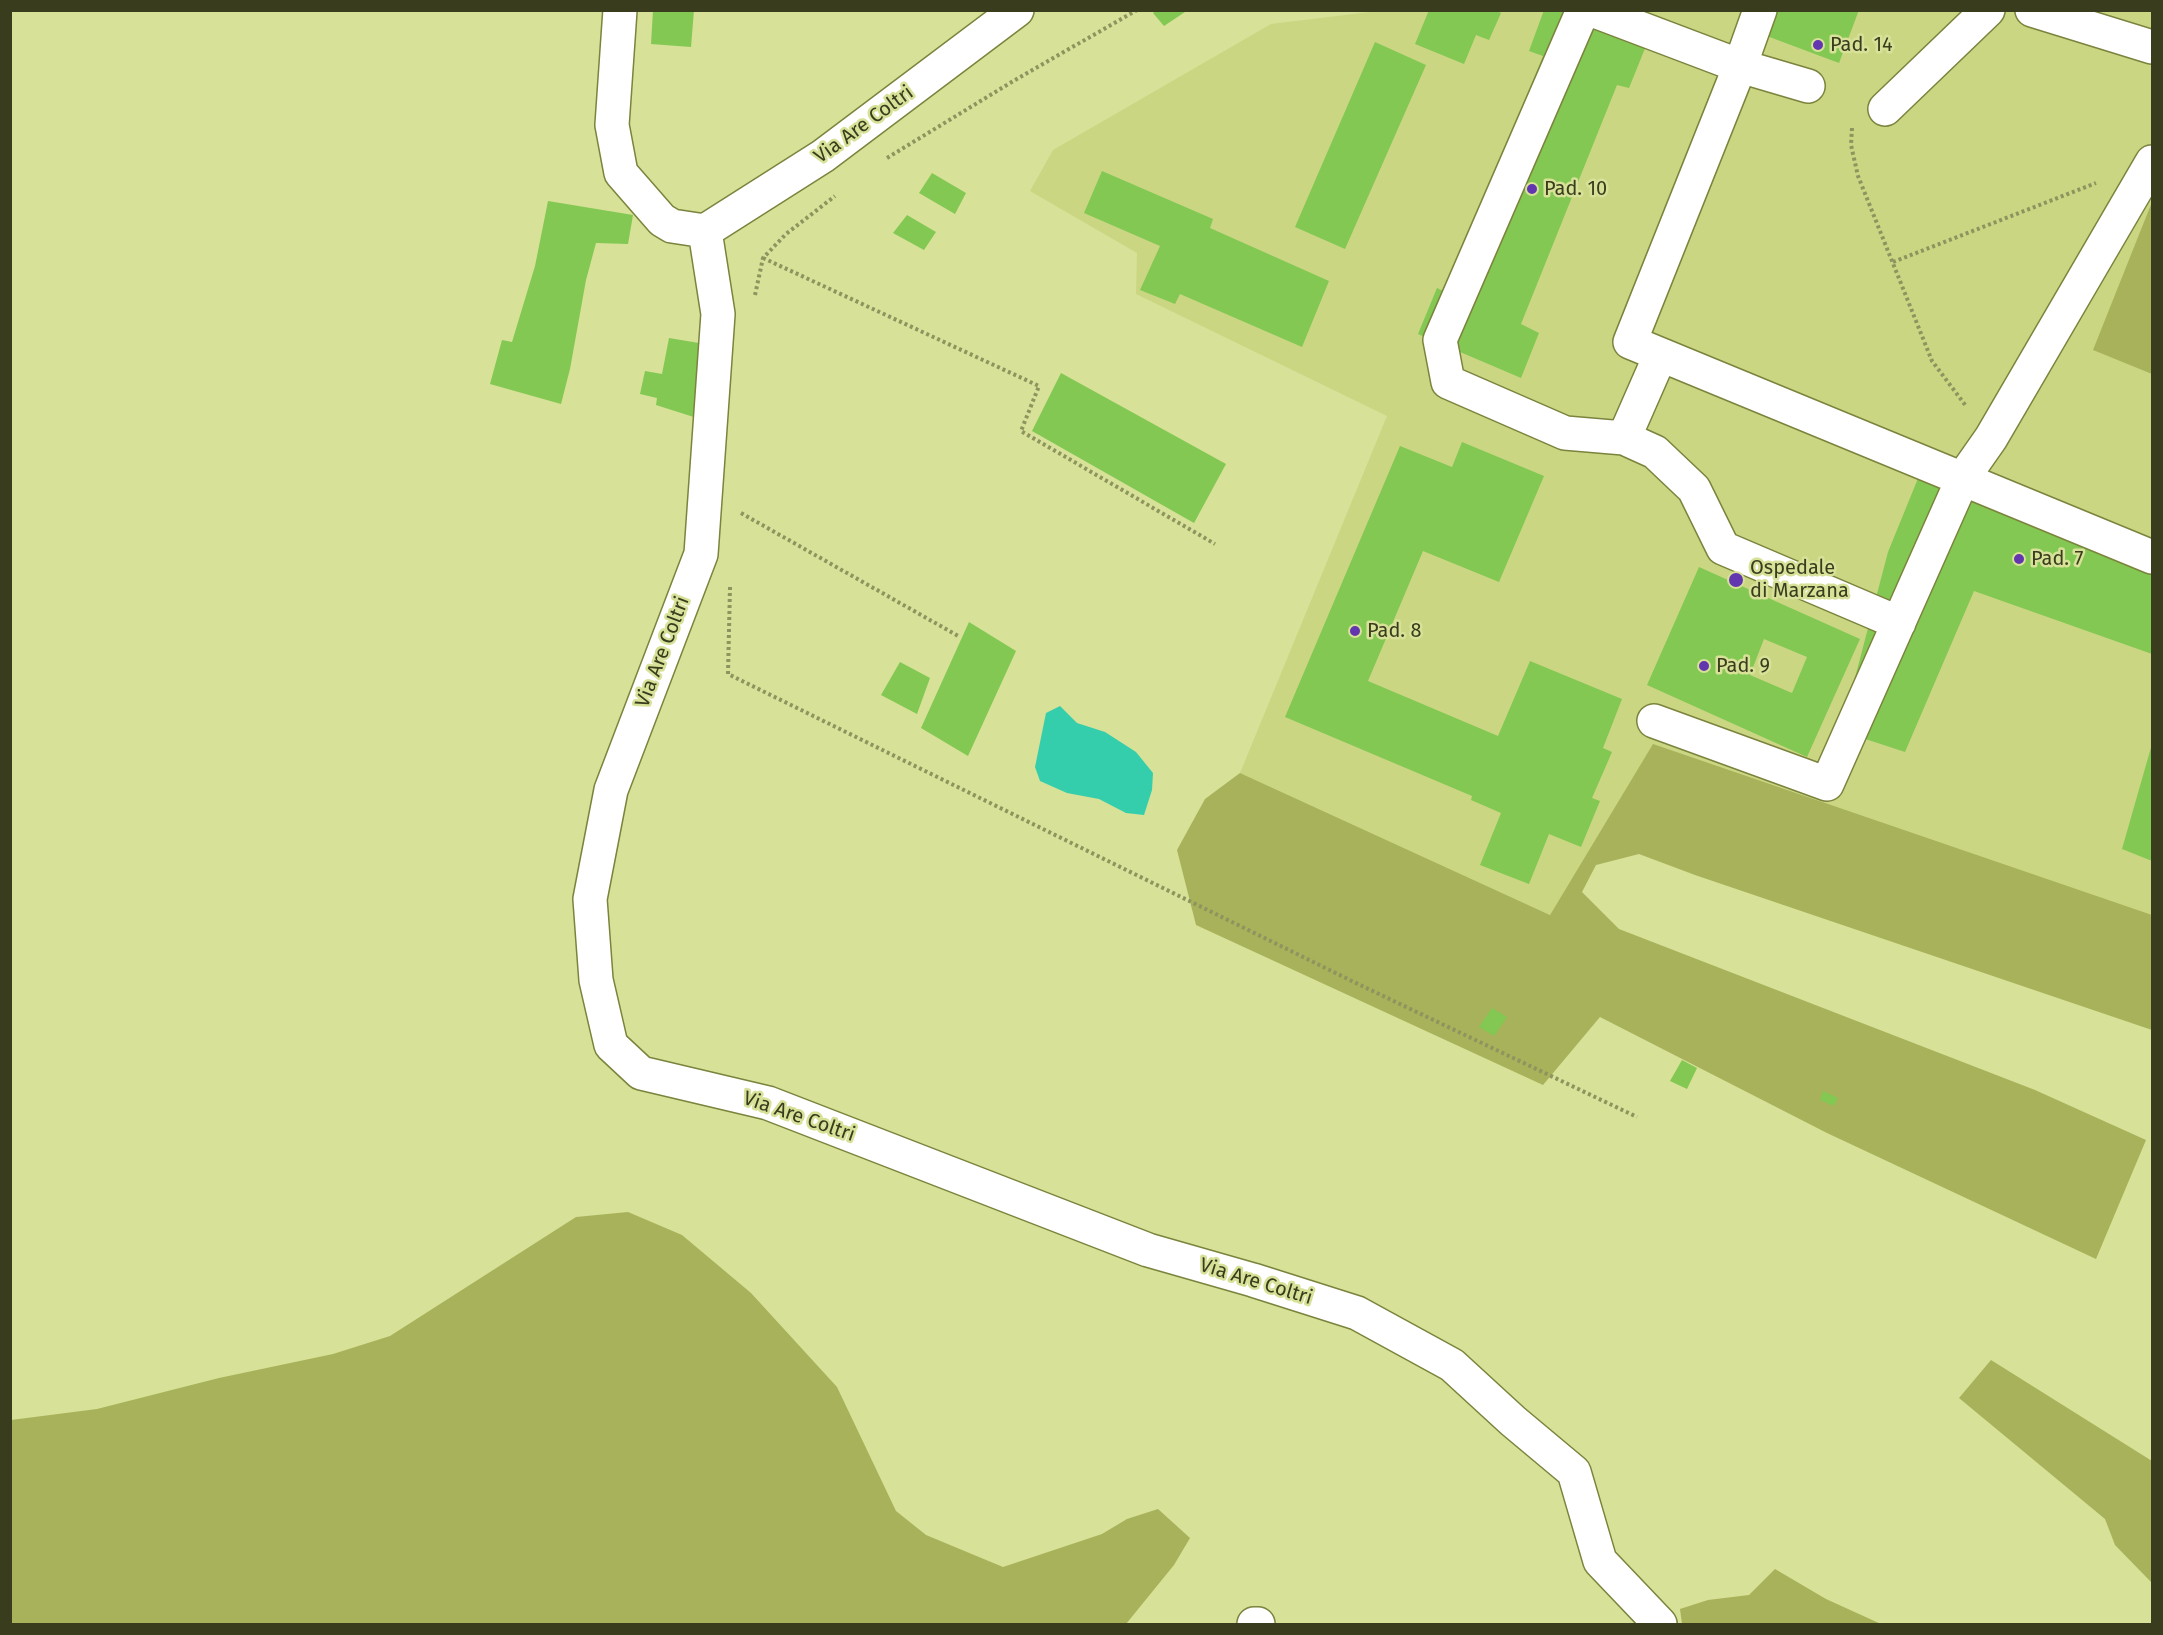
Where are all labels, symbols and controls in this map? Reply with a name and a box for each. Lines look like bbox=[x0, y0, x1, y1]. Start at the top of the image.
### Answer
place label: Pad. 14 bbox=[1830, 33, 1893, 57]
marker: Pad. 14 bbox=[1811, 38, 1825, 52]
street label: Via Are Coltri bbox=[810, 81, 918, 169]
place label: Pad. 10 bbox=[1544, 177, 1607, 201]
marker: Pad. 10 bbox=[1525, 182, 1539, 196]
place label: Pad. 7 bbox=[2031, 547, 2083, 571]
marker: Pad. 7 bbox=[2012, 552, 2026, 566]
place label: Ospedale di Marzana bbox=[1750, 556, 1849, 603]
marker: Ospedale di Marzana bbox=[1727, 571, 1745, 589]
street label: Via Are Coltri bbox=[631, 593, 695, 711]
place label: Pad. 8 bbox=[1367, 619, 1421, 643]
marker: Pad. 8 bbox=[1348, 624, 1362, 638]
place label: Pad. 9 bbox=[1716, 654, 1770, 678]
marker: Pad. 9 bbox=[1697, 659, 1711, 673]
street label: Via Are Coltri bbox=[740, 1087, 858, 1147]
street label: Via Are Coltri bbox=[1197, 1253, 1315, 1311]

